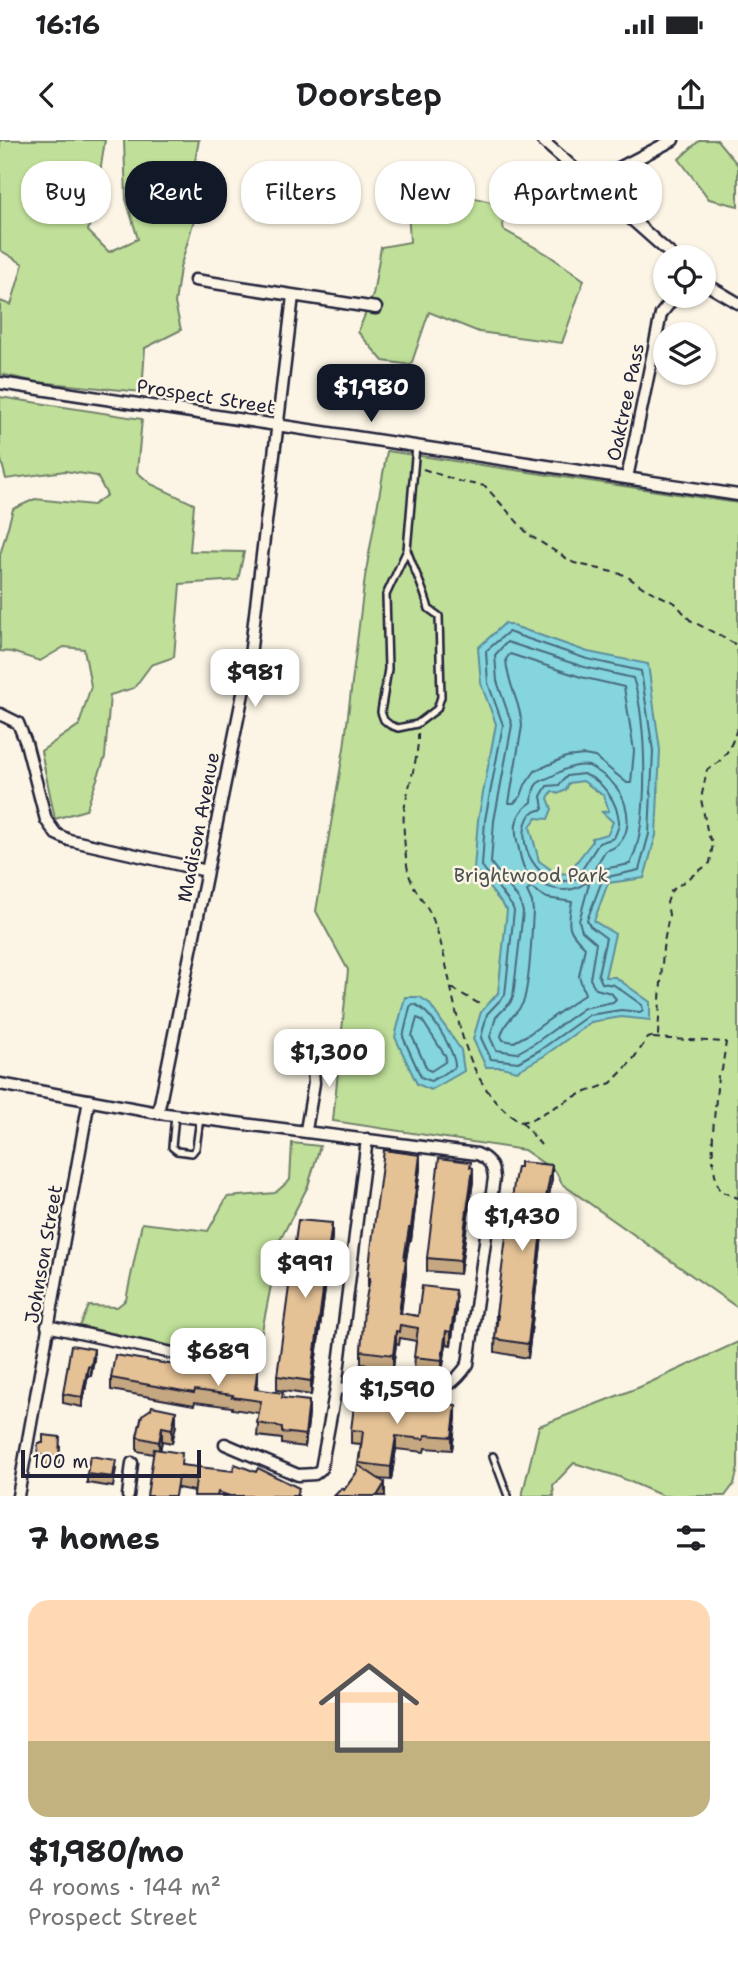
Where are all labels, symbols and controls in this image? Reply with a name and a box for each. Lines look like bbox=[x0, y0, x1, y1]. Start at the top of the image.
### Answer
text: 16:16 bbox=[35, 7, 100, 42]
text: Doorstep bbox=[296, 73, 442, 116]
icon: back bbox=[28, 76, 66, 114]
icon: share bbox=[672, 76, 710, 114]
chip: Buy bbox=[21, 161, 111, 224]
chip: Rent bbox=[125, 161, 227, 224]
chip: Filters bbox=[241, 161, 361, 224]
chip: New bbox=[375, 161, 475, 224]
chip: Apartment bbox=[489, 161, 662, 224]
map controls bbox=[653, 245, 716, 385]
button: locate bbox=[653, 245, 716, 308]
button: layers bbox=[653, 322, 716, 385]
street label: Oaktree Pass bbox=[601, 341, 650, 463]
pin: $1,980 bbox=[314, 364, 428, 424]
text: $1,980 bbox=[333, 372, 409, 402]
street label: Prospect Street bbox=[135, 373, 277, 420]
pin: $981 bbox=[214, 650, 296, 709]
text: $981 bbox=[226, 657, 284, 687]
street label: Madison Avenue bbox=[172, 750, 225, 904]
park label: Brightwood Park bbox=[454, 863, 608, 888]
pin: $1,300 bbox=[272, 1030, 386, 1089]
text: $1,300 bbox=[290, 1037, 368, 1067]
street label: Johnson Street bbox=[19, 1183, 68, 1325]
pin: $1,430 bbox=[465, 1194, 579, 1253]
text: $1,430 bbox=[484, 1201, 560, 1231]
pin: $991 bbox=[264, 1240, 346, 1300]
text: $991 bbox=[277, 1248, 333, 1278]
pin: $689 bbox=[177, 1328, 259, 1388]
text: $689 bbox=[186, 1336, 250, 1366]
pin: $1,590 bbox=[340, 1366, 454, 1426]
text: $1,590 bbox=[359, 1374, 435, 1404]
scale bar bbox=[21, 1447, 201, 1479]
text: 100 m bbox=[32, 1449, 89, 1474]
text: 7 homes bbox=[28, 1518, 160, 1559]
icon: filters bbox=[672, 1519, 710, 1557]
icon: home bbox=[306, 1645, 432, 1771]
text: $1,980/mo bbox=[28, 1831, 184, 1872]
text: 4 rooms · 144 m² bbox=[28, 1872, 221, 1902]
text: Prospect Street bbox=[28, 1902, 198, 1932]

